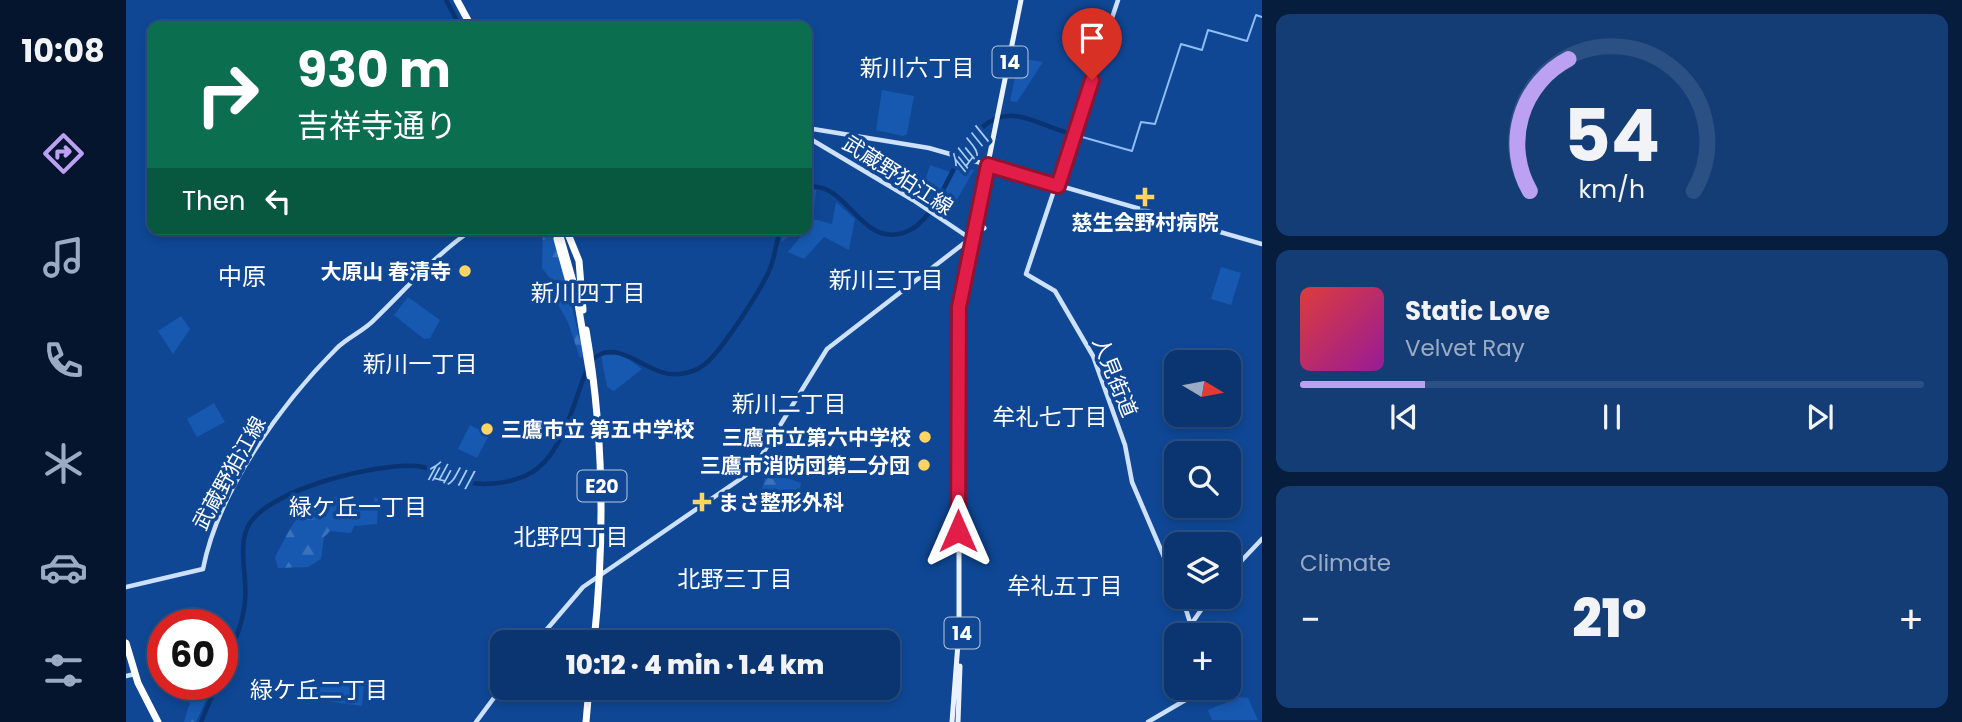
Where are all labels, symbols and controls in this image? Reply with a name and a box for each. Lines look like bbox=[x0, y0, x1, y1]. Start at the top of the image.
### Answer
pin bbox=[1062, 8, 1122, 80]
icon: arrive bbox=[1073, 19, 1111, 57]
text: 10:08 bbox=[21, 28, 105, 73]
text: 930 m bbox=[297, 36, 451, 104]
road number: 14 bbox=[992, 46, 1028, 78]
icon: right bbox=[182, 49, 273, 140]
district label: 新川六丁目 bbox=[860, 52, 975, 84]
text: 54 bbox=[1564, 85, 1660, 186]
text: 吉祥寺通り bbox=[297, 103, 457, 148]
water label: 仙川 bbox=[942, 121, 997, 179]
icon: directions bbox=[39, 129, 88, 178]
street label: 武蔵野狛江線 bbox=[837, 129, 959, 221]
text: km/h bbox=[1579, 172, 1645, 207]
icon: left bbox=[259, 182, 297, 220]
text: Then bbox=[182, 183, 245, 219]
marker: 慈生会野村病院 bbox=[1135, 187, 1155, 207]
place label: 慈生会野村病院 bbox=[1072, 208, 1219, 237]
icon: music bbox=[39, 233, 88, 282]
place label: 大原山 春清寺 bbox=[321, 257, 451, 286]
district label: 中原 bbox=[218, 260, 266, 293]
marker: 大原山 春清寺 bbox=[457, 263, 473, 279]
district label: 新川三丁目 bbox=[829, 264, 944, 296]
district label: 新川四丁目 bbox=[531, 277, 646, 309]
text: Static Love bbox=[1405, 293, 1550, 329]
text: Velvet Ray bbox=[1405, 332, 1525, 364]
street label: 人見街道 bbox=[1086, 333, 1144, 421]
icon: phone bbox=[39, 336, 88, 385]
district label: 新川一丁目 bbox=[363, 348, 478, 380]
north arrow bbox=[1164, 350, 1241, 427]
map controls bbox=[1164, 350, 1241, 700]
district label: 新川二丁目 bbox=[732, 388, 847, 420]
icon: previous bbox=[1385, 398, 1423, 436]
icon: pause bbox=[1593, 398, 1631, 436]
icon: next bbox=[1801, 398, 1839, 436]
district label: 牟礼七丁目 bbox=[993, 401, 1108, 433]
street label: 武蔵野狛江線 bbox=[186, 411, 272, 535]
place label: 三鷹市立 第五中学校 bbox=[501, 415, 694, 444]
marker: 三鷹市立 第五中学校 bbox=[479, 421, 495, 437]
place label: 三鷹市立第六中学校 bbox=[722, 423, 911, 452]
marker: 三鷹市立第六中学校 bbox=[917, 429, 933, 445]
icon: climate bbox=[39, 439, 88, 488]
button: search bbox=[1164, 441, 1241, 518]
place label: 三鷹市消防団第二分団 bbox=[700, 451, 910, 480]
water label: 仙川 bbox=[423, 454, 478, 497]
marker: 三鷹市消防団第二分団 bbox=[916, 457, 932, 473]
road number: E20 bbox=[578, 471, 626, 502]
place label: まさ整形外科 bbox=[718, 488, 844, 517]
district label: 緑ケ丘一丁目 bbox=[289, 491, 427, 523]
marker: まさ整形外科 bbox=[692, 492, 712, 512]
position arrow bbox=[921, 494, 995, 568]
district label: 北野四丁目 bbox=[514, 521, 629, 553]
button: layers bbox=[1164, 532, 1241, 609]
icon: car bbox=[39, 543, 88, 592]
text: Climate bbox=[1300, 547, 1391, 579]
district label: 北野三丁目 bbox=[678, 563, 793, 595]
district label: 牟礼五丁目 bbox=[1008, 570, 1123, 602]
text: 21° bbox=[1572, 582, 1647, 655]
text: − bbox=[1300, 593, 1321, 646]
text: + bbox=[1898, 593, 1924, 646]
speed limit sign: 60 bbox=[147, 609, 238, 700]
road number: 14 bbox=[944, 618, 980, 648]
button: + bbox=[1164, 623, 1241, 700]
icon: filters bbox=[39, 646, 88, 695]
text: 10:12 · 4 min · 1.4 km bbox=[566, 647, 824, 683]
district label: 緑ケ丘二丁目 bbox=[250, 674, 388, 706]

